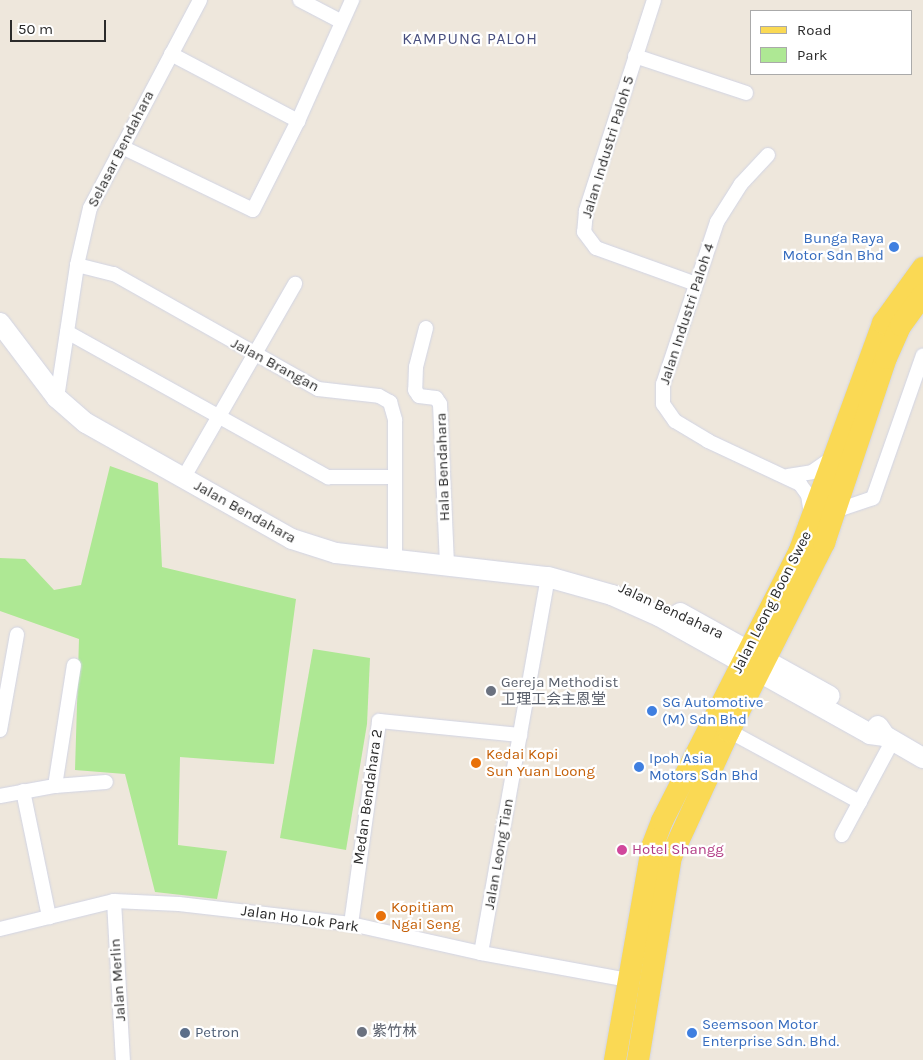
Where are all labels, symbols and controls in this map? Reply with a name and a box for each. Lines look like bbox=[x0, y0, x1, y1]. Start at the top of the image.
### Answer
scale bar bbox=[12, 10, 109, 42]
legend bbox=[750, 10, 913, 75]
text: 50 m bbox=[18, 20, 53, 38]
text: Road bbox=[797, 21, 832, 39]
district label: KAMPUNG PALOH bbox=[401, 29, 539, 49]
text: Park bbox=[797, 46, 827, 64]
street label: Jalan Industri Paloh 5 bbox=[578, 74, 638, 220]
street label: Selasar Bendahara bbox=[84, 88, 158, 210]
place label: Bunga Raya Motor Sdn Bhd bbox=[782, 229, 884, 264]
street label: Jalan Industri Paloh 4 bbox=[656, 241, 718, 387]
marker: Bunga Raya Motor Sdn Bhd bbox=[888, 241, 900, 253]
street label: Jalan Brangan bbox=[228, 334, 322, 396]
street label: Hala Bendahara bbox=[432, 412, 454, 522]
street label: Jalan Bendahara bbox=[191, 477, 299, 547]
street label: Jalan Leong Boon Swee bbox=[728, 528, 816, 676]
street label: Jalan Bendahara bbox=[616, 579, 726, 643]
place label: Gereja Methodist 卫理工会主恩堂 bbox=[501, 673, 618, 708]
marker: Gereja Methodist 卫理工会主恩堂 bbox=[485, 685, 497, 697]
place label: SG Automotive (M) Sdn Bhd bbox=[662, 693, 763, 728]
marker: SG Automotive (M) Sdn Bhd bbox=[646, 705, 658, 717]
street label: Medan Bendahara 2 bbox=[350, 728, 386, 866]
place label: Kedai Kopi Sun Yuan Loong bbox=[486, 745, 595, 780]
place label: Ipoh Asia Motors Sdn Bhd bbox=[649, 749, 758, 784]
marker: Kedai Kopi Sun Yuan Loong bbox=[470, 757, 482, 769]
marker: Ipoh Asia Motors Sdn Bhd bbox=[633, 761, 645, 773]
street label: Jalan Leong Tian bbox=[480, 797, 518, 911]
place label: Hotel Shangg bbox=[632, 841, 724, 859]
marker: Hotel Shangg bbox=[616, 844, 628, 856]
place label: Kopitiam Ngai Seng bbox=[391, 898, 460, 933]
street label: Jalan Ho Lok Park bbox=[240, 902, 360, 936]
marker: Kopitiam Ngai Seng bbox=[375, 910, 387, 922]
street label: Jalan Merlin bbox=[106, 938, 130, 1022]
place label: Seemsoon Motor Enterprise Sdn. Bhd. bbox=[702, 1015, 839, 1050]
place label: 紫竹林 bbox=[372, 1023, 417, 1041]
place label: Petron bbox=[195, 1024, 239, 1042]
marker: 紫竹林 bbox=[356, 1026, 368, 1038]
marker: Petron bbox=[179, 1027, 191, 1039]
marker: Seemsoon Motor Enterprise Sdn. Bhd. bbox=[686, 1027, 698, 1039]

